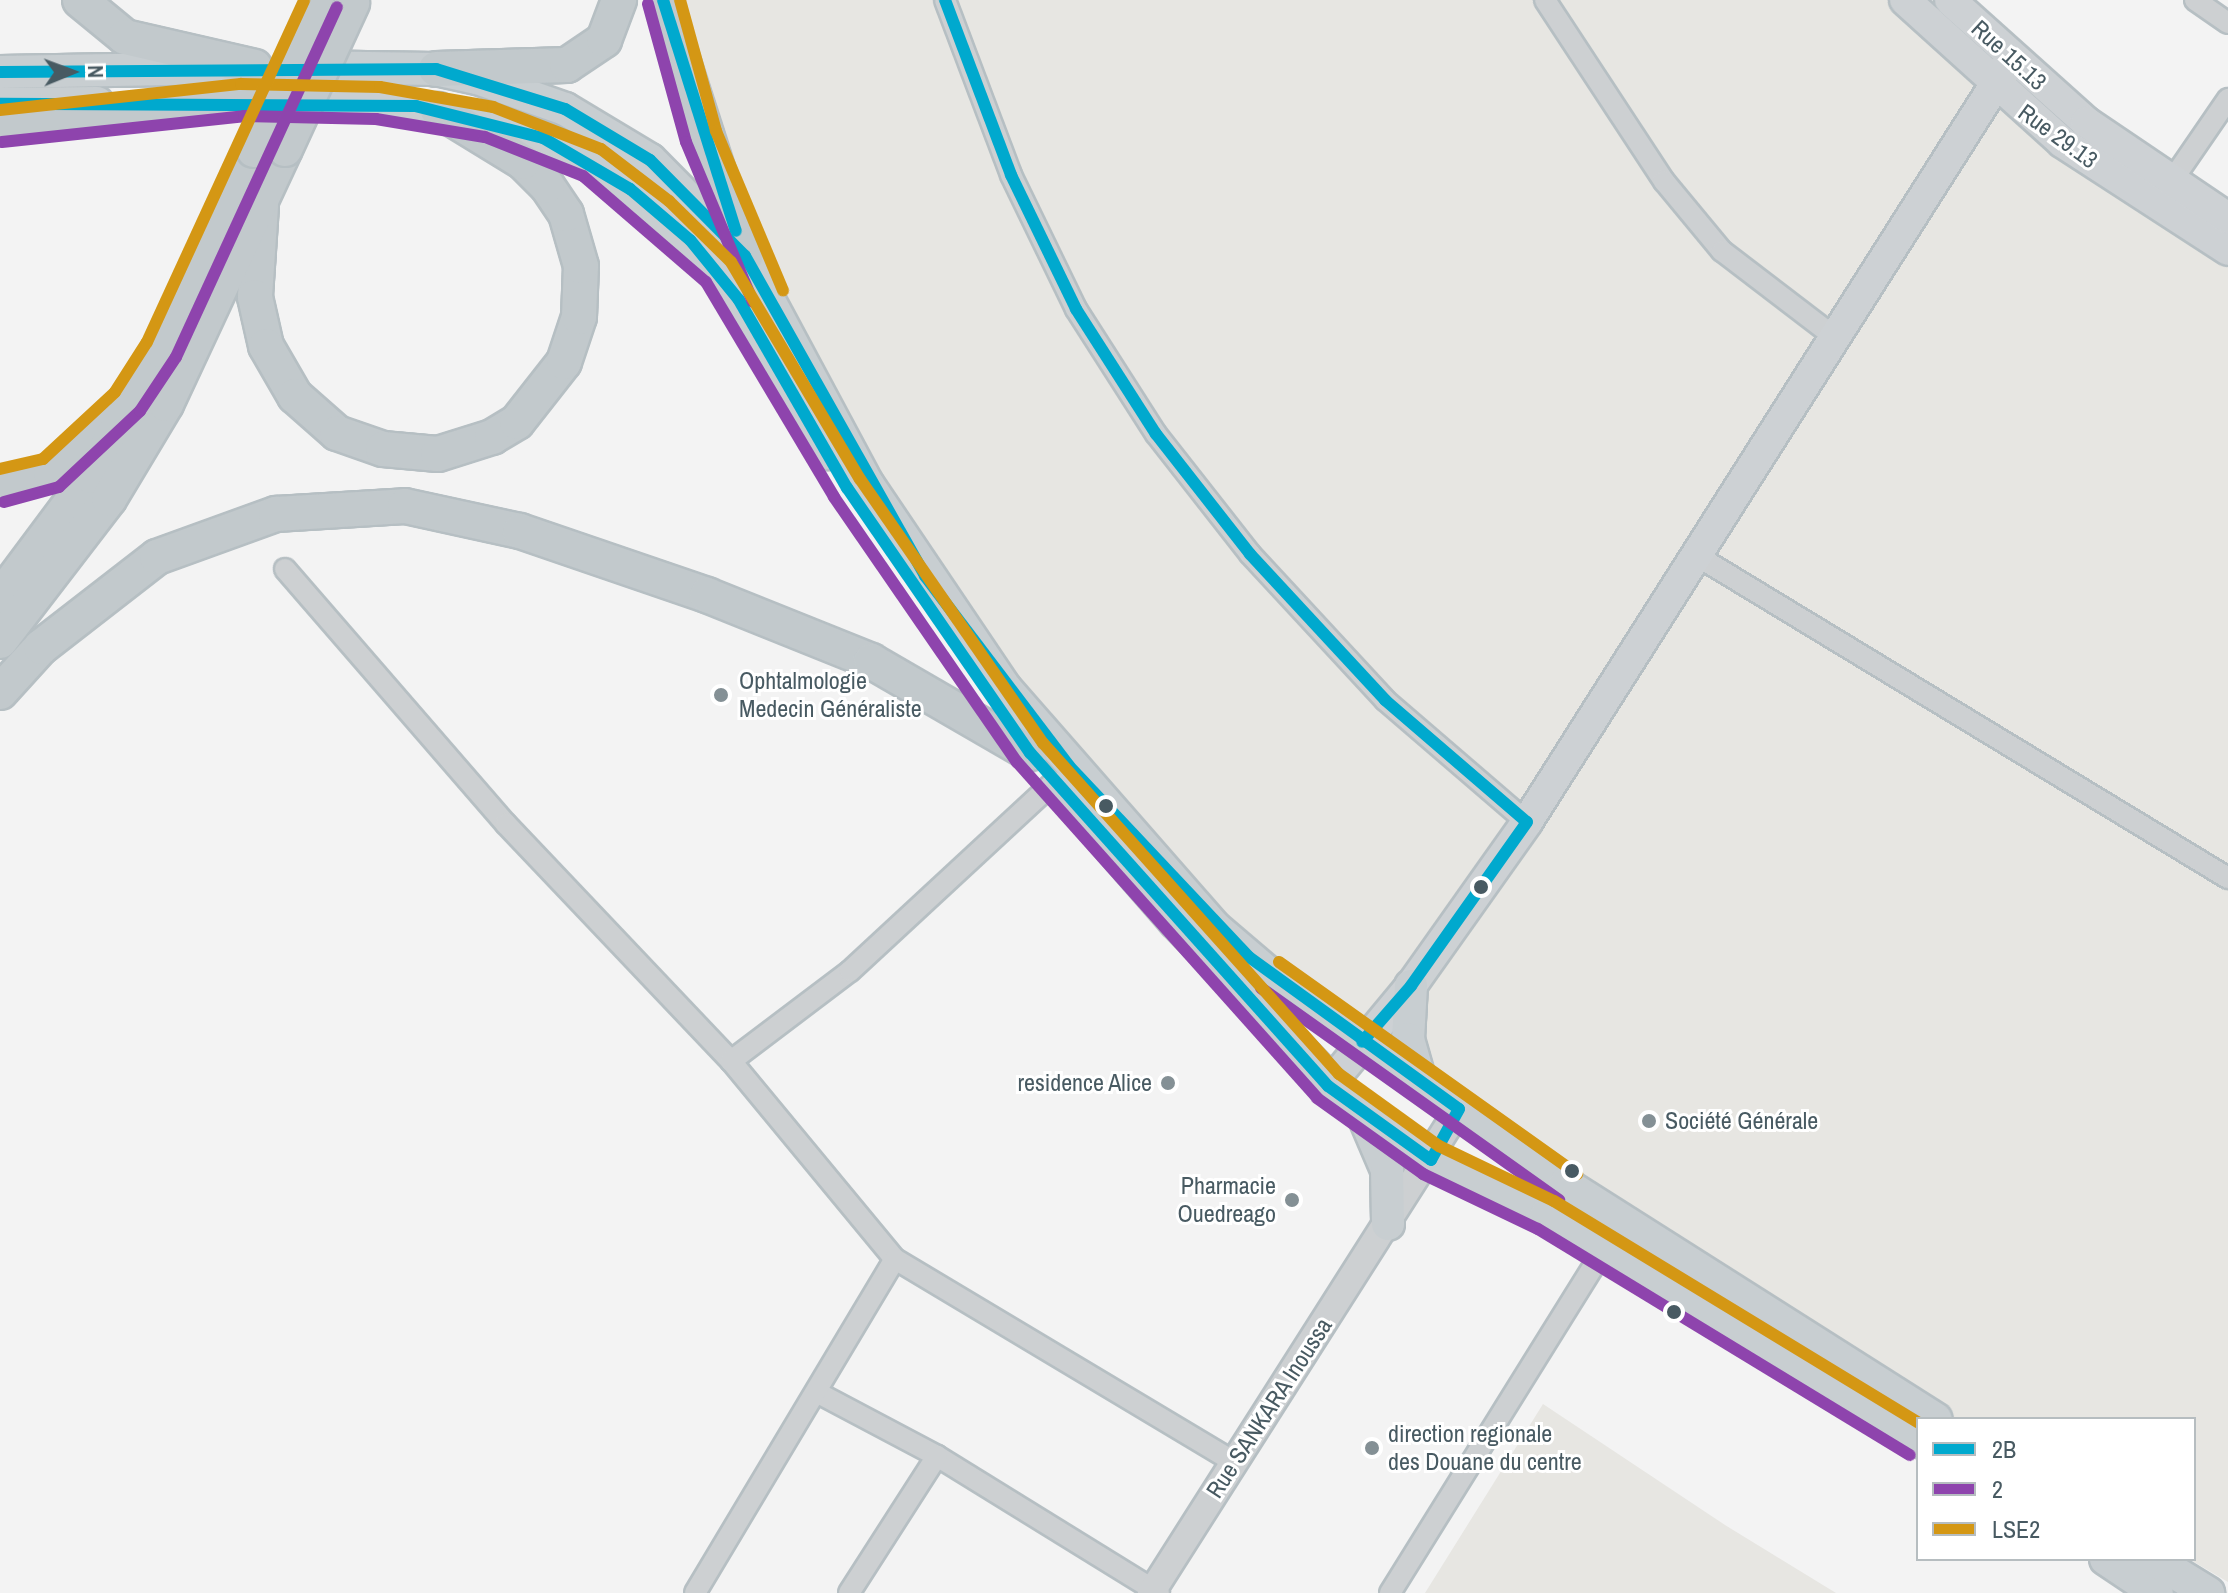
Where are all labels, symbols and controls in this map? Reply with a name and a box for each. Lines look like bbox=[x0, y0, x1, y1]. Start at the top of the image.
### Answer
street label: Rue 15.13 bbox=[1966, 14, 2052, 96]
north arrow bbox=[32, 32, 112, 112]
text: N bbox=[81, 65, 111, 78]
street label: Rue 29.13 bbox=[2013, 98, 2103, 174]
place label: Ophtalmologie Medecin Généraliste bbox=[739, 667, 922, 723]
marker: Ophtalmologie Medecin Généraliste bbox=[710, 684, 732, 706]
unlabelled marker bbox=[1098, 798, 1114, 814]
unlabelled marker bbox=[1473, 879, 1489, 895]
place label: residence Alice bbox=[1016, 1069, 1152, 1097]
marker: residence Alice bbox=[1159, 1074, 1177, 1092]
place label: Société Générale bbox=[1665, 1107, 1818, 1135]
marker: Société Générale bbox=[1640, 1112, 1658, 1130]
unlabelled marker bbox=[1564, 1163, 1580, 1179]
place label: Pharmacie Ouedreago bbox=[1178, 1172, 1276, 1228]
marker: Pharmacie Ouedreago bbox=[1283, 1191, 1301, 1209]
unlabelled marker bbox=[1666, 1304, 1682, 1320]
street label: Rue SANKARA Inoussa bbox=[1200, 1312, 1338, 1504]
legend bbox=[1916, 1417, 2196, 1561]
place label: direction regionale des Douane du centre bbox=[1388, 1420, 1582, 1476]
text: 2B bbox=[1992, 1433, 2016, 1465]
marker: direction regionale des Douane du centre bbox=[1363, 1439, 1381, 1457]
text: 2 bbox=[1992, 1473, 2003, 1505]
text: LSE2 bbox=[1992, 1513, 2040, 1545]

